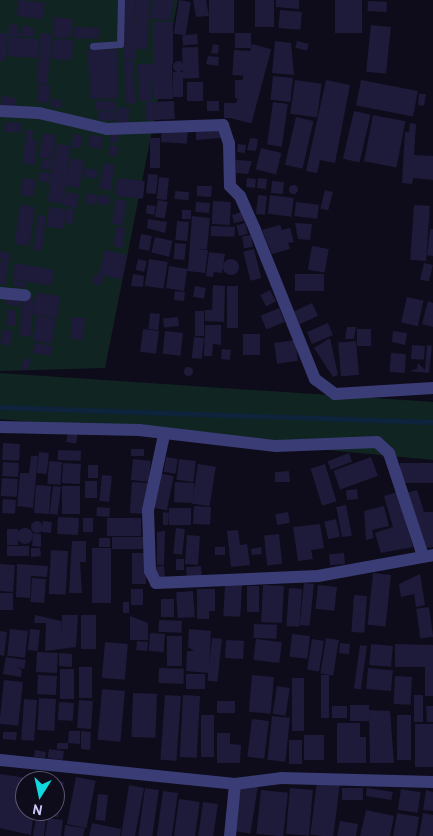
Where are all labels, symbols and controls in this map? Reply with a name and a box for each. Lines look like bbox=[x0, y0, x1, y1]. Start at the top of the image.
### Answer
north arrow bbox=[15, 771, 65, 821]
text: N bbox=[31, 800, 44, 820]

